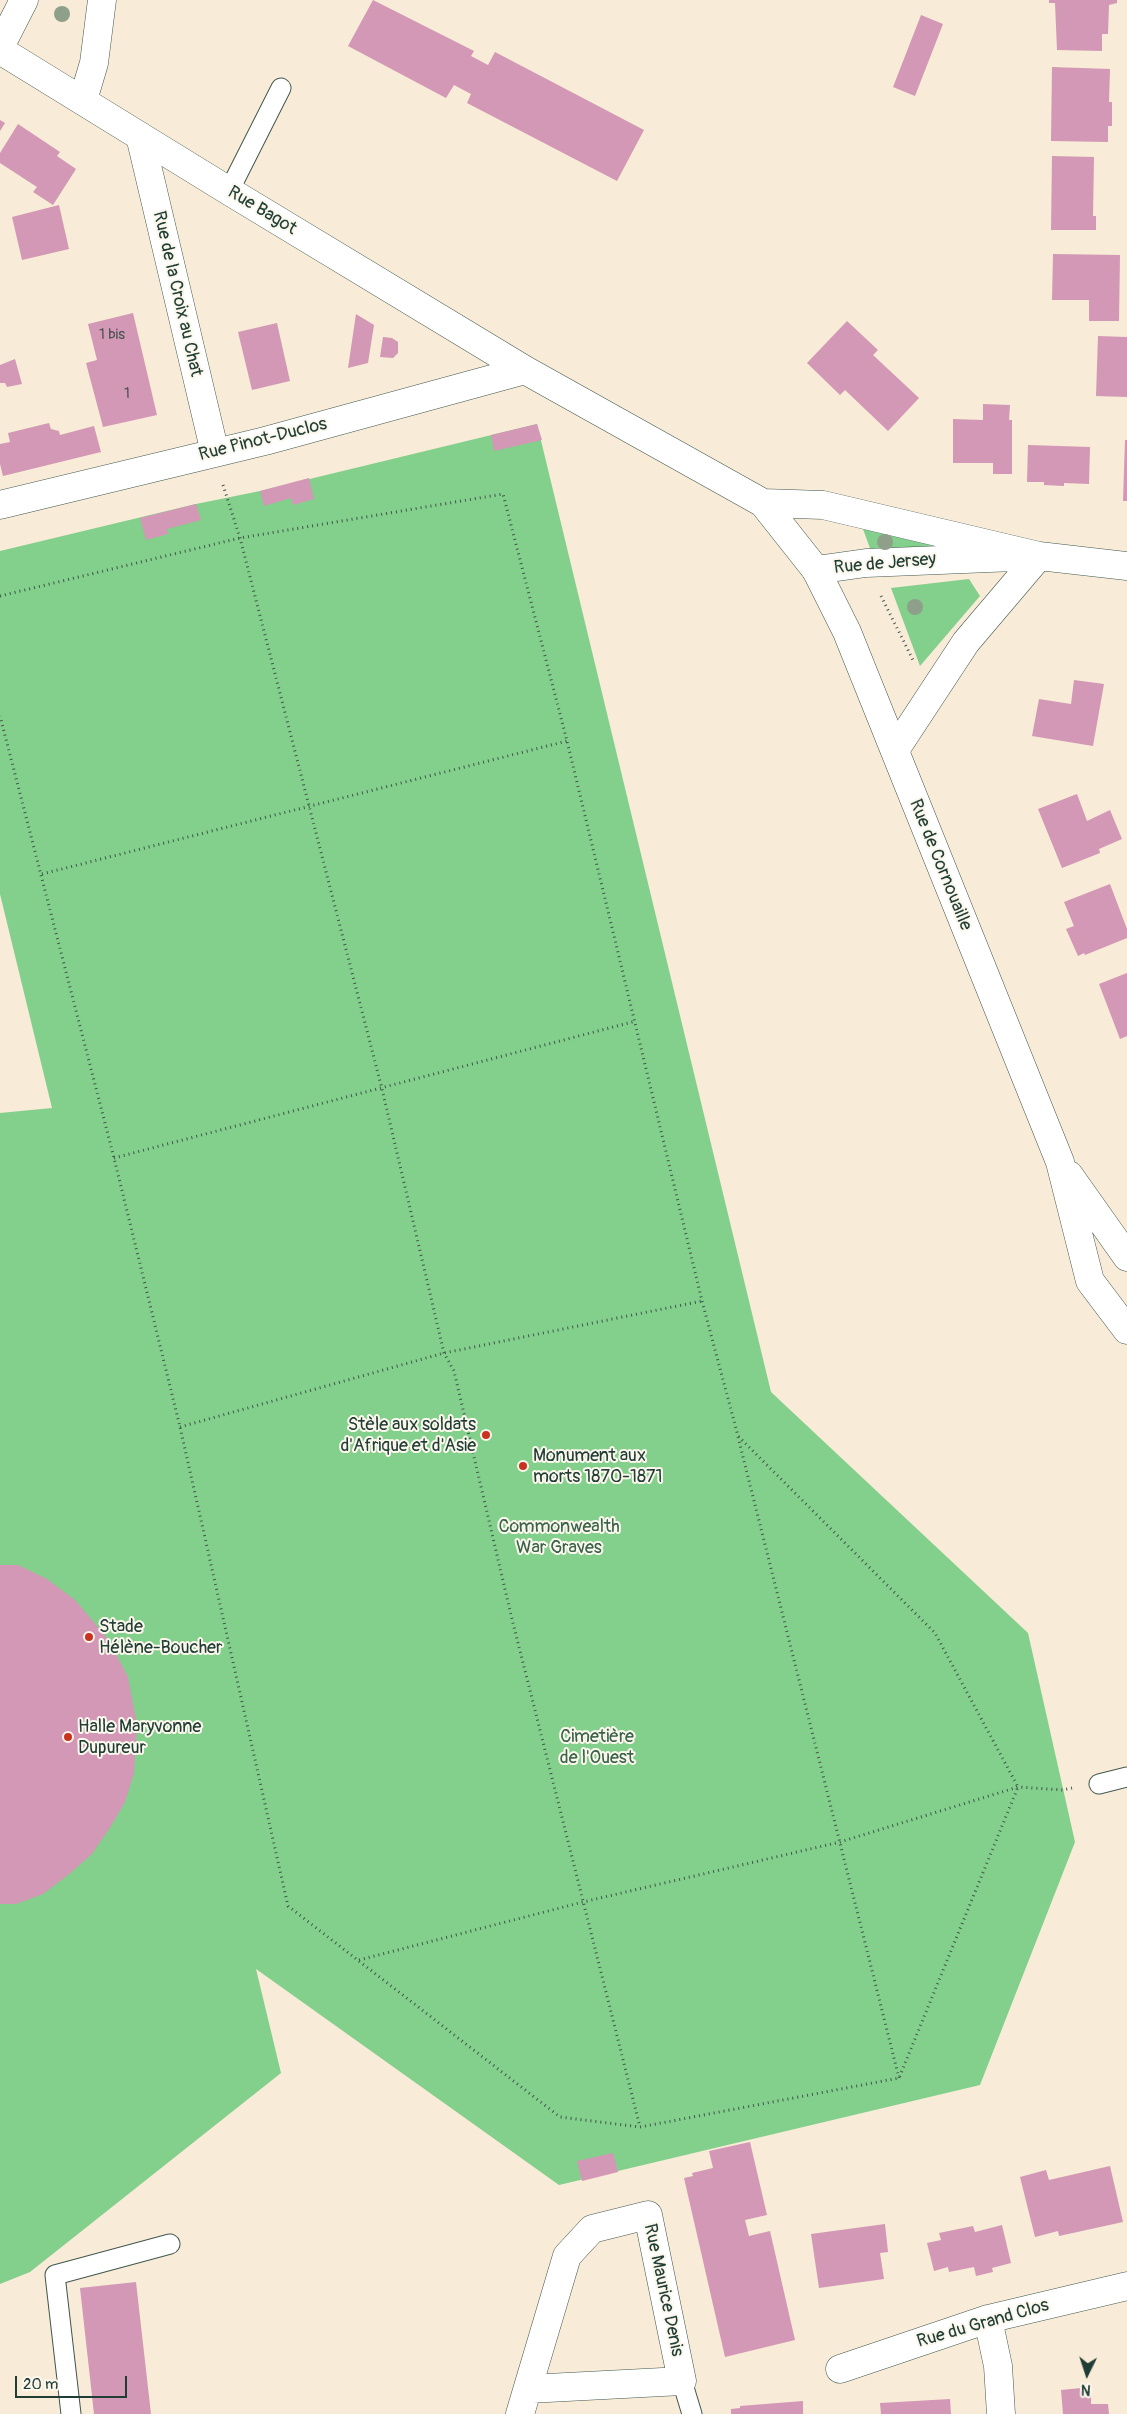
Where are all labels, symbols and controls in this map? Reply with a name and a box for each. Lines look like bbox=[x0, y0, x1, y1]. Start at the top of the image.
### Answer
street label: Rue Bagot bbox=[224, 182, 300, 240]
street label: Rue de la Croix au Chat bbox=[147, 209, 207, 379]
house number: 1 bis bbox=[99, 326, 125, 344]
house number: 1 bbox=[124, 385, 130, 403]
street label: Rue Pinot-Duclos bbox=[197, 414, 329, 466]
street label: Rue de Jersey bbox=[833, 549, 937, 579]
street label: Rue de Cornouaille bbox=[904, 796, 976, 934]
place label: Stèle aux soldats d'Afrique et d'Asie bbox=[341, 1414, 476, 1456]
marker: Stèle aux soldats d'Afrique et d'Asie bbox=[480, 1429, 492, 1441]
place label: Monument aux morts 1870-1871 bbox=[533, 1445, 663, 1488]
marker: Monument aux morts 1870-1871 bbox=[517, 1460, 529, 1472]
park label: Commonwealth War Graves bbox=[498, 1516, 620, 1558]
place label: Stade Hélène-Boucher bbox=[99, 1616, 222, 1658]
marker: Stade Hélène-Boucher bbox=[83, 1631, 95, 1643]
place label: Halle Maryvonne Dupureur bbox=[78, 1716, 201, 1758]
park label: Cimetière de l'Ouest bbox=[560, 1726, 634, 1768]
marker: Halle Maryvonne Dupureur bbox=[62, 1731, 74, 1743]
street label: Rue Maurice Denis bbox=[638, 2222, 688, 2358]
street label: Rue du Grand Clos bbox=[915, 2295, 1051, 2353]
north arrow bbox=[1062, 2349, 1112, 2399]
scale bar bbox=[18, 2366, 130, 2398]
text: 20 m bbox=[23, 2375, 58, 2394]
text: N bbox=[1081, 2381, 1091, 2398]

